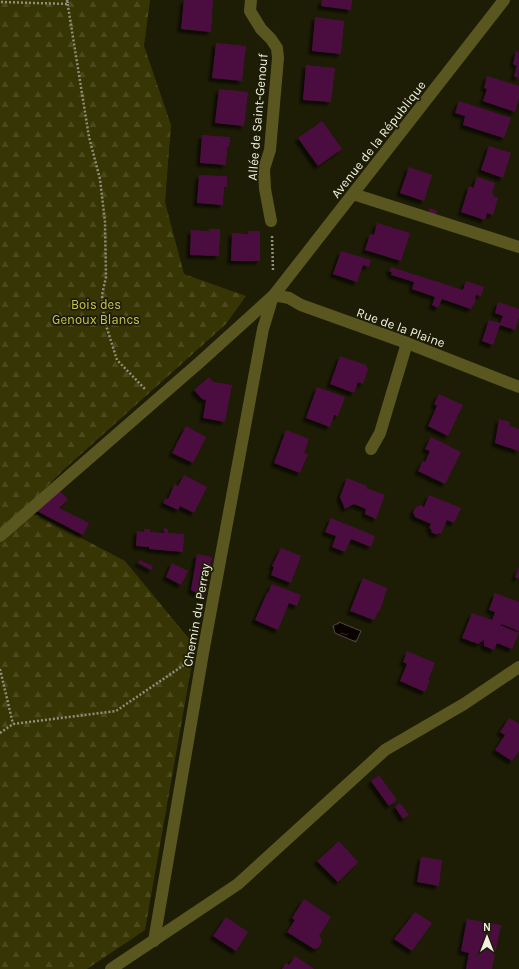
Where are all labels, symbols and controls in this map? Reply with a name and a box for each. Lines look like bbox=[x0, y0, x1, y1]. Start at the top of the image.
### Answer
street label: Allée de Saint-Genouf bbox=[244, 53, 271, 181]
street label: Avenue de la République bbox=[328, 77, 430, 202]
park label: Bois des Genoux Blancs bbox=[52, 297, 140, 327]
street label: Rue de la Plaine bbox=[354, 304, 448, 351]
street label: Chemin du Perray bbox=[180, 562, 213, 668]
north arrow bbox=[467, 917, 507, 957]
text: N bbox=[483, 921, 491, 934]

